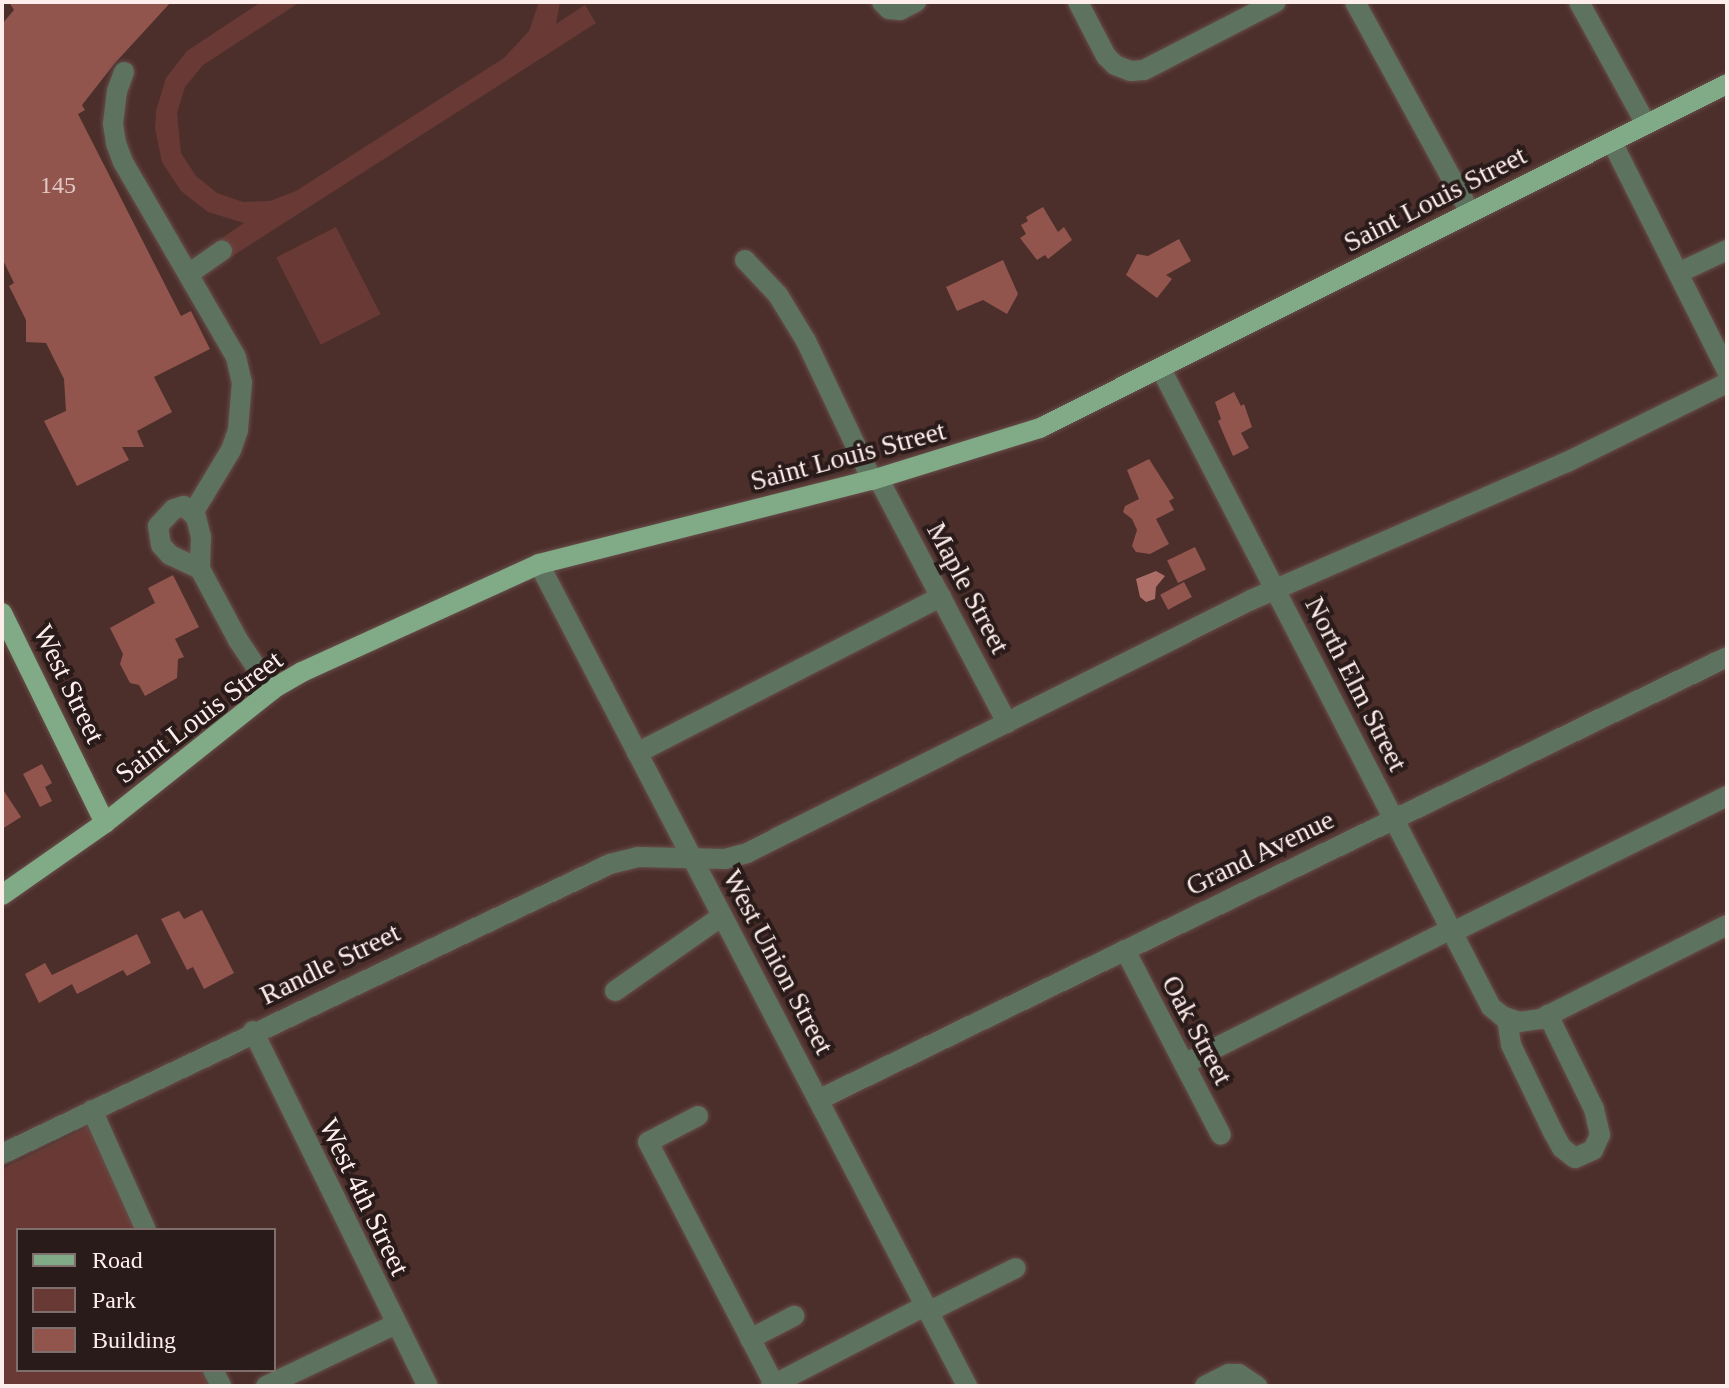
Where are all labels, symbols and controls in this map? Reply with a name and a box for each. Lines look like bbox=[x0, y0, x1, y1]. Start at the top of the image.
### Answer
street label: Saint Louis Street bbox=[1338, 138, 1532, 260]
house number: 145 bbox=[40, 172, 76, 200]
street label: Saint Louis Street bbox=[747, 414, 949, 498]
street label: Maple Street bbox=[919, 517, 1017, 659]
street label: North Elm Street bbox=[1298, 591, 1414, 777]
street label: West Street bbox=[26, 619, 112, 749]
street label: Saint Louis Street bbox=[109, 643, 289, 791]
street label: Grand Avenue bbox=[1180, 802, 1340, 904]
street label: West Union Street bbox=[715, 864, 841, 1060]
street label: Randle Street bbox=[254, 916, 406, 1012]
street label: Oak Street bbox=[1154, 970, 1240, 1090]
street label: West 4th Street bbox=[312, 1113, 416, 1281]
legend bbox=[16, 1228, 276, 1372]
text: Road bbox=[92, 1247, 143, 1273]
text: Park bbox=[92, 1287, 136, 1313]
text: Building bbox=[92, 1327, 176, 1353]

